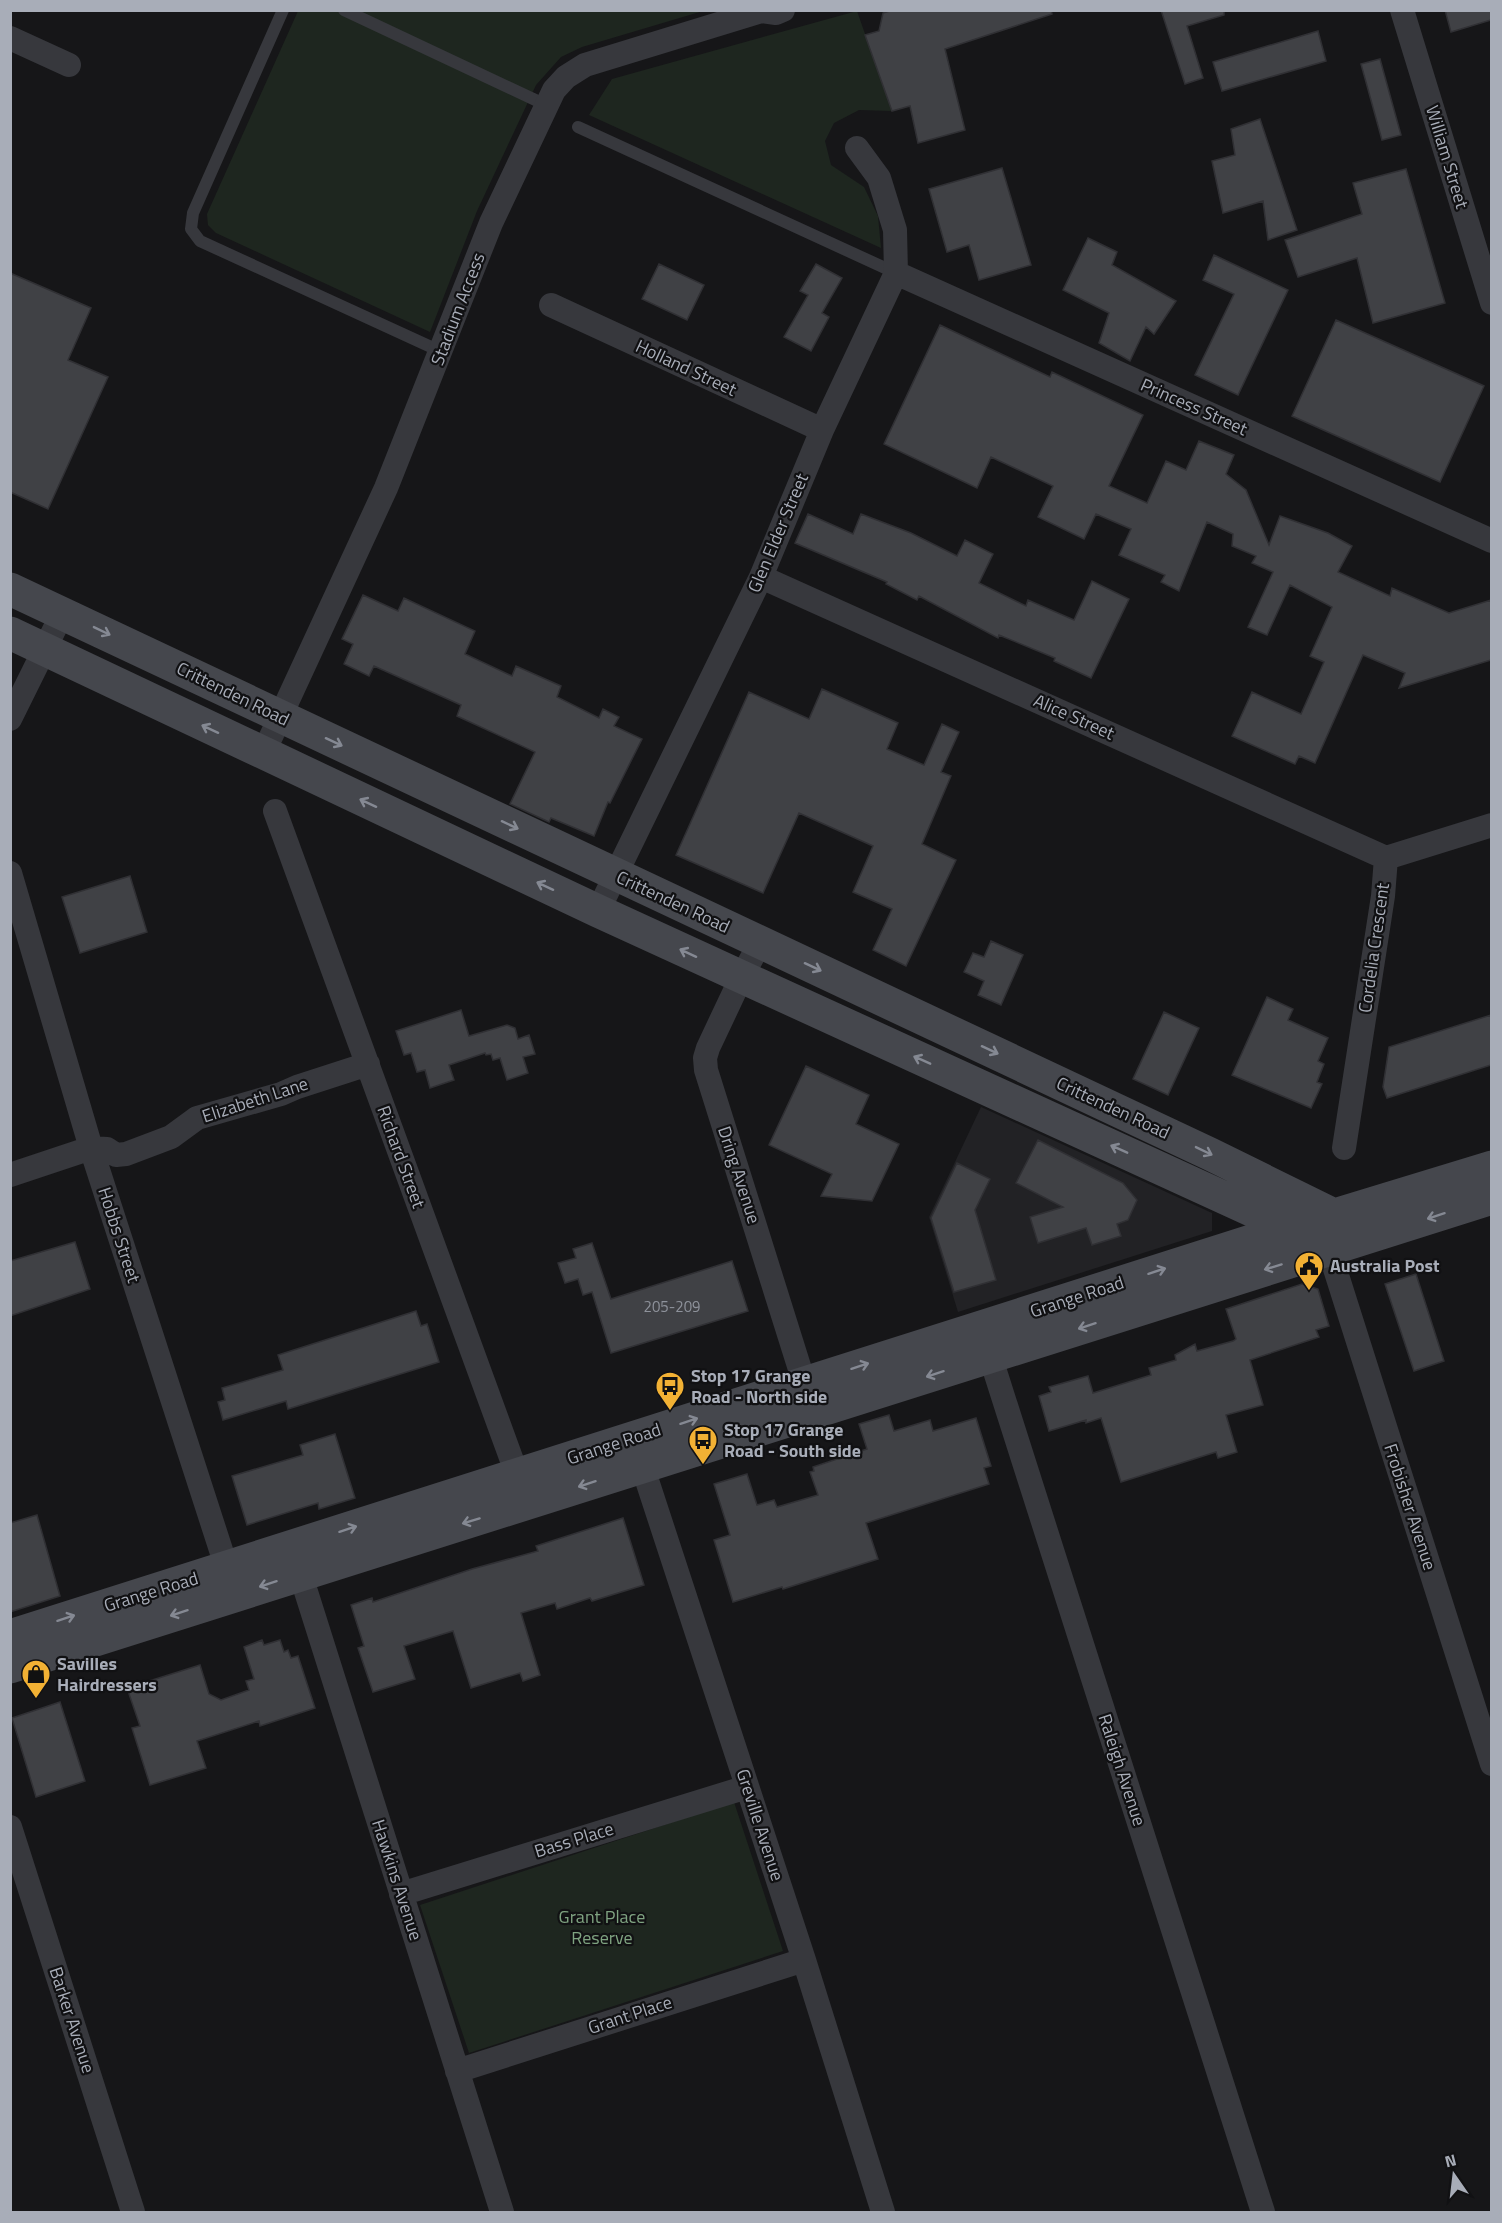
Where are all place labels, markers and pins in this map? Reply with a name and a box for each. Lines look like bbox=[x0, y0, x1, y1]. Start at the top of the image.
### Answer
public building icon: Australia Post bbox=[1293, 1250, 1325, 1292]
place label: Australia Post bbox=[1330, 1252, 1440, 1279]
place label: Stop 17 Grange Road - North side bbox=[691, 1362, 827, 1410]
bus stop icon: Stop 17 Grange Road - North side bbox=[654, 1370, 686, 1412]
place label: Stop 17 Grange Road - South side bbox=[724, 1416, 861, 1464]
bus stop icon: Stop 17 Grange Road - South side bbox=[687, 1424, 719, 1466]
place label: Savilles Hairdressers bbox=[57, 1650, 157, 1698]
shop icon: Savilles Hairdressers bbox=[20, 1658, 52, 1700]

